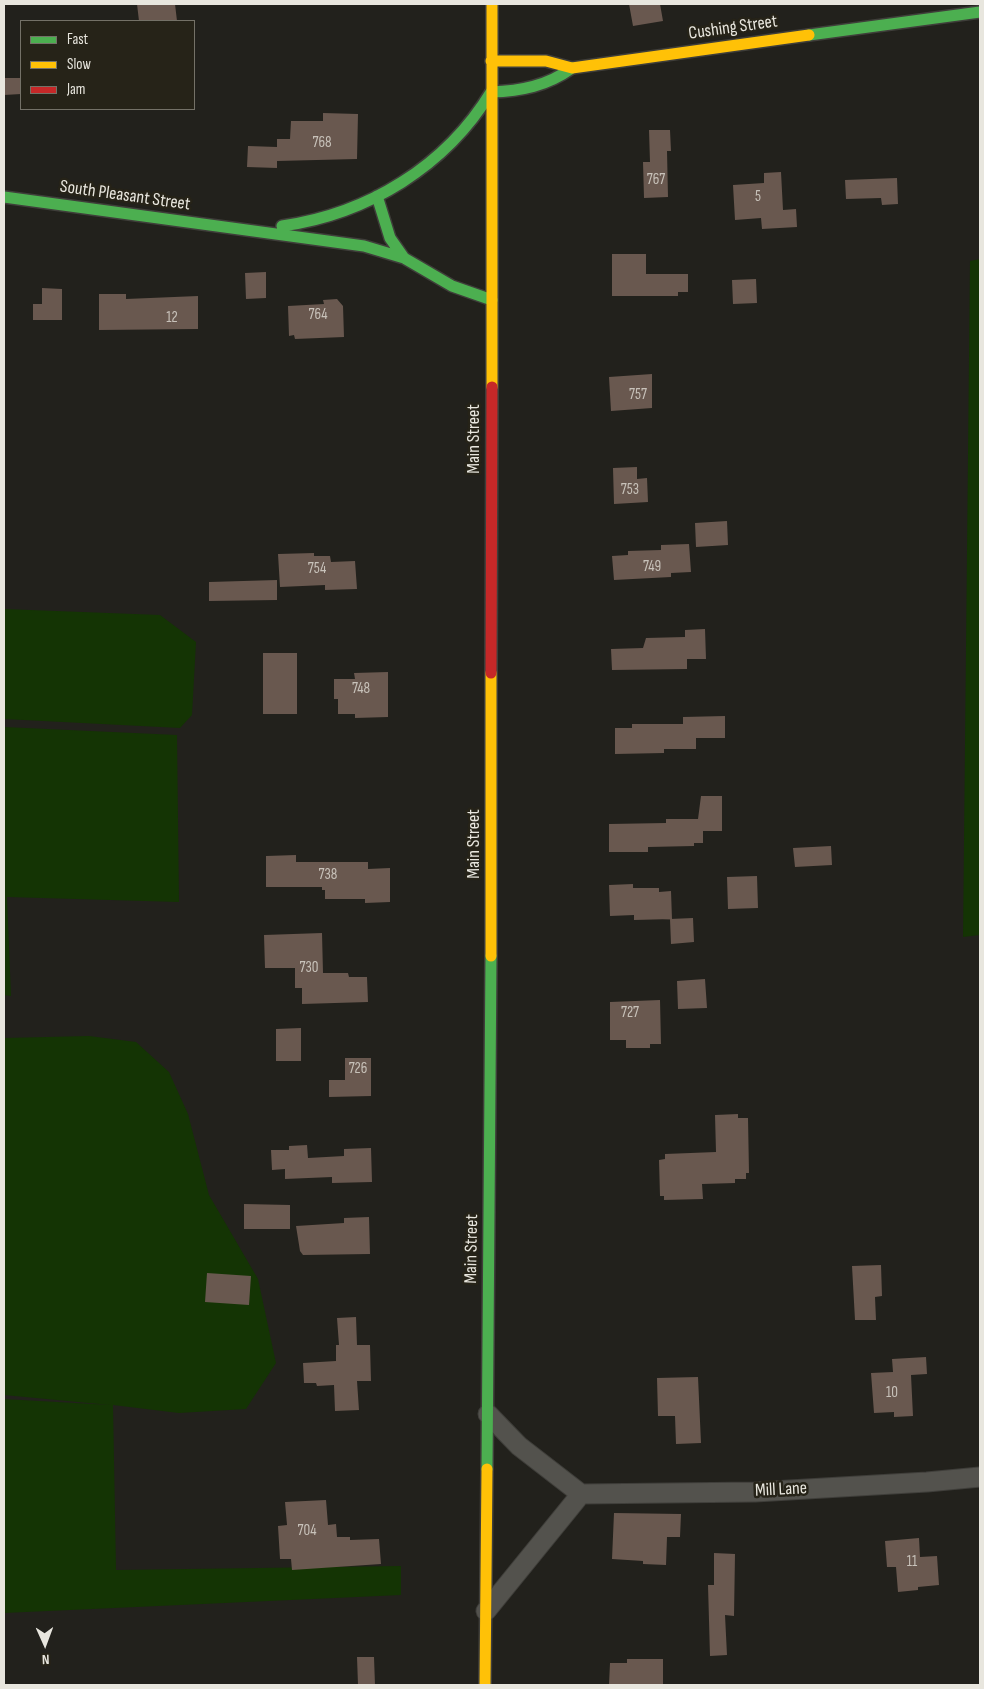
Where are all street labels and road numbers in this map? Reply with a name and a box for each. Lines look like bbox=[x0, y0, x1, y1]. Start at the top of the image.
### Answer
street label: Cushing Street bbox=[687, 11, 779, 45]
street label: South Pleasant Street bbox=[58, 176, 192, 216]
street label: Main Street bbox=[463, 404, 485, 474]
street label: Main Street bbox=[463, 809, 485, 879]
street label: Main Street bbox=[461, 1214, 483, 1284]
street label: Mill Lane bbox=[754, 1478, 808, 1502]

